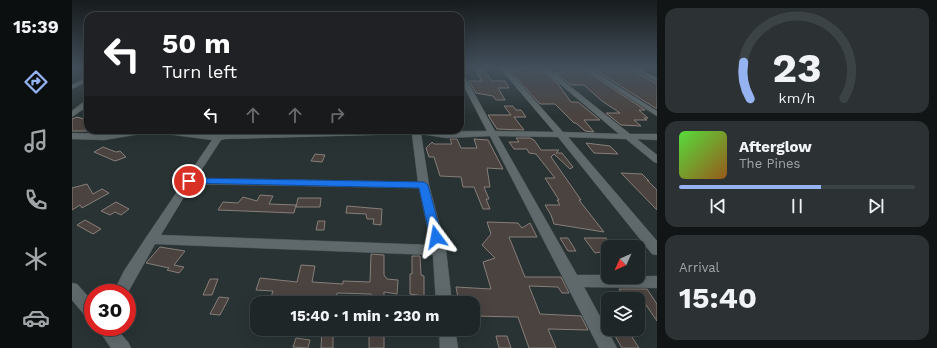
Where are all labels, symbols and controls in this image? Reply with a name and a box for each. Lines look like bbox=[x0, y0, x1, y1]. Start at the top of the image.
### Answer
text: 15:39 bbox=[13, 16, 59, 37]
text: 50 m bbox=[162, 27, 231, 60]
icon: left bbox=[96, 28, 148, 80]
text: 23 bbox=[772, 42, 822, 91]
text: Turn left bbox=[162, 61, 237, 82]
icon: directions bbox=[22, 68, 50, 96]
text: km/h bbox=[779, 89, 815, 105]
icon: left bbox=[200, 104, 222, 126]
icon: ahead bbox=[242, 104, 264, 126]
icon: ahead bbox=[284, 104, 306, 126]
icon: right bbox=[326, 104, 348, 126]
icon: music bbox=[22, 127, 50, 155]
text: Afterglow bbox=[739, 138, 812, 156]
text: The Pines bbox=[739, 156, 800, 171]
pin bbox=[172, 164, 206, 198]
icon: arrive bbox=[178, 170, 200, 192]
icon: phone bbox=[22, 186, 50, 214]
icon: previous bbox=[707, 195, 729, 217]
icon: pause bbox=[786, 195, 808, 217]
icon: next bbox=[865, 195, 887, 217]
position arrow bbox=[415, 216, 457, 258]
north arrow bbox=[601, 240, 645, 284]
map controls bbox=[601, 240, 645, 336]
icon: climate bbox=[22, 245, 50, 273]
text: Arrival bbox=[679, 260, 720, 275]
text: 15:40 bbox=[679, 280, 757, 315]
speed limit sign: 30 bbox=[84, 284, 136, 336]
button: layers bbox=[601, 292, 645, 336]
icon: car bbox=[22, 304, 50, 332]
text: 15:40 · 1 min · 230 m bbox=[291, 307, 439, 325]

